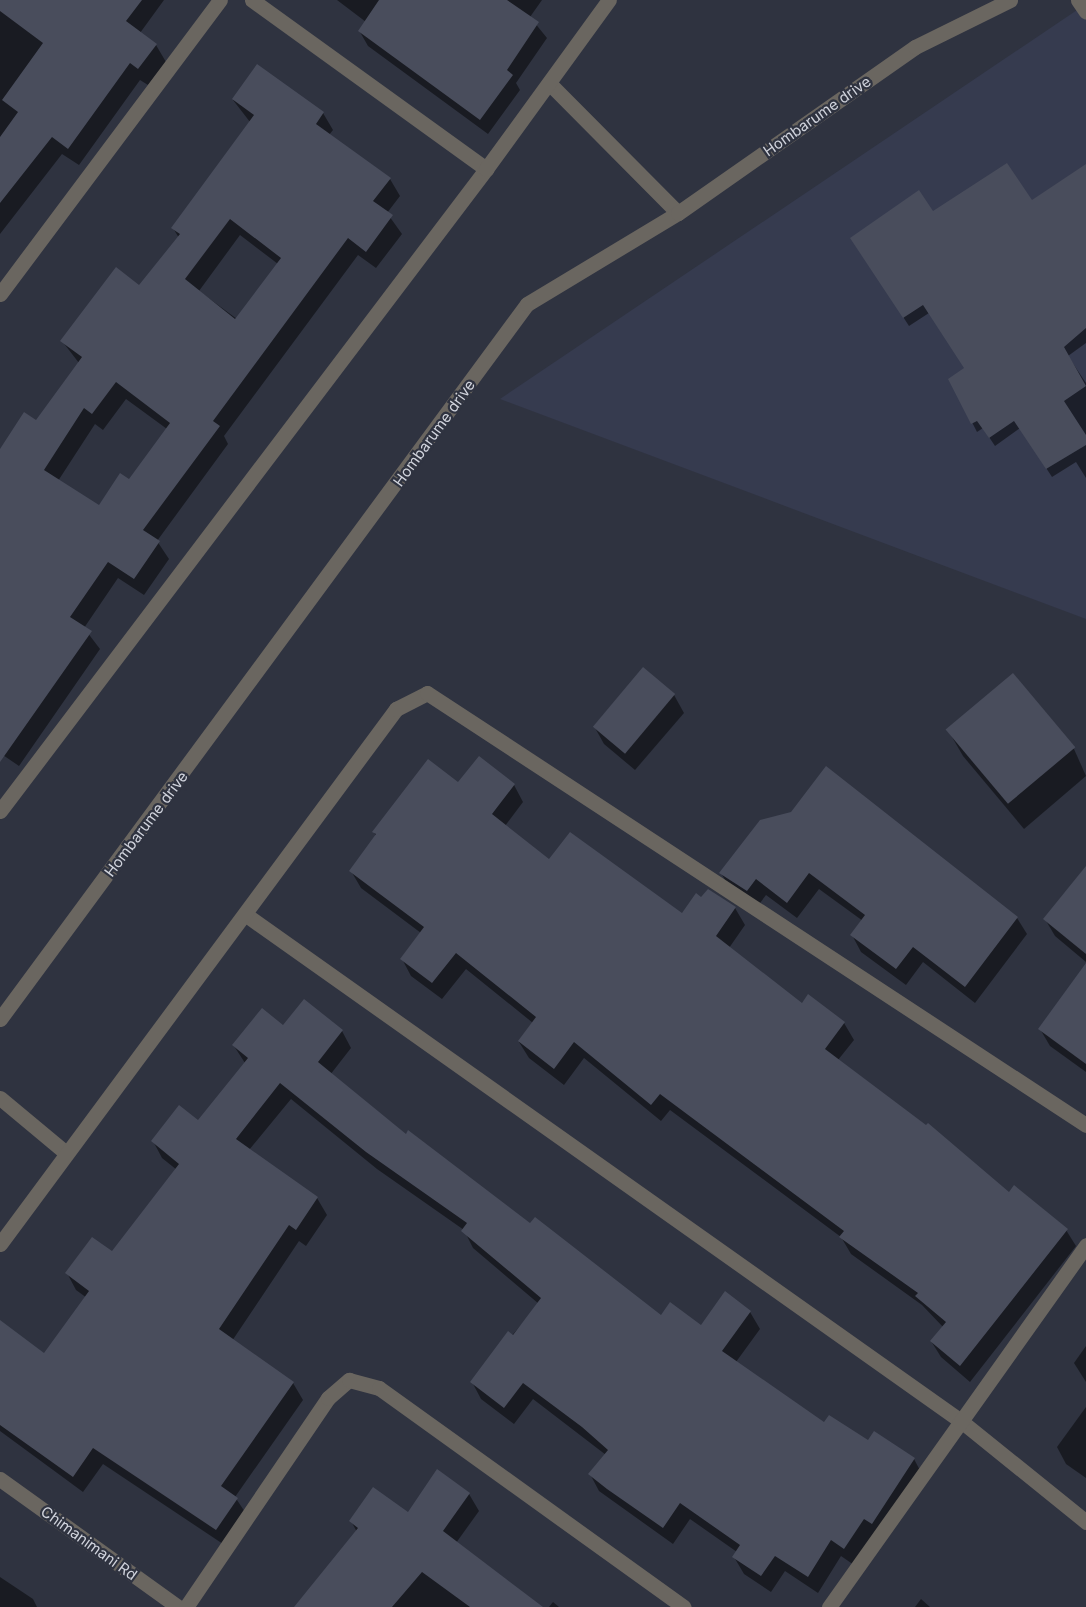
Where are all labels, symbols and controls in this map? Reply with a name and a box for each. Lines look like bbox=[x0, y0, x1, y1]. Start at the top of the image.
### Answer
street label: Hombarume drive bbox=[760, 72, 874, 160]
street label: Hombarume drive bbox=[389, 376, 479, 490]
street label: Hombarume drive bbox=[101, 768, 191, 880]
street label: Chimanimani Rd bbox=[37, 1502, 141, 1584]

